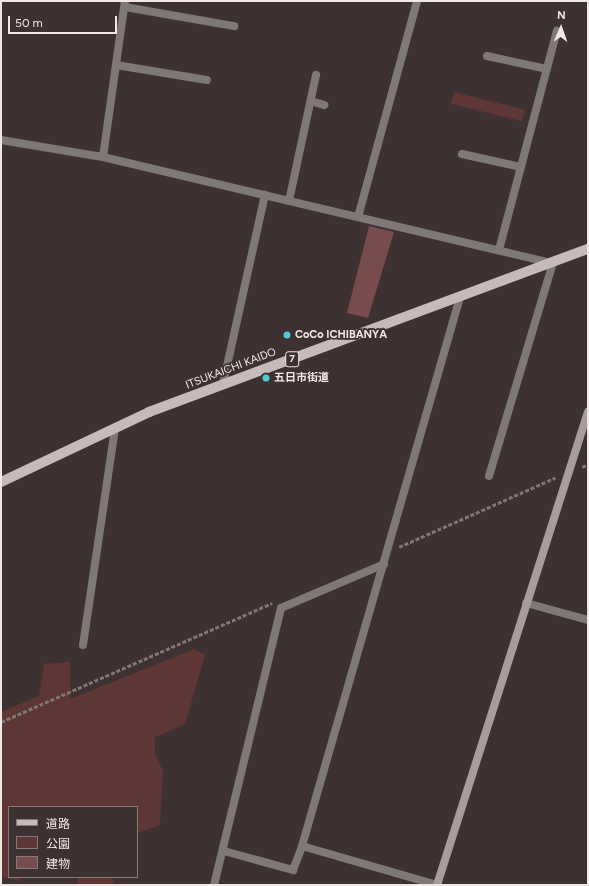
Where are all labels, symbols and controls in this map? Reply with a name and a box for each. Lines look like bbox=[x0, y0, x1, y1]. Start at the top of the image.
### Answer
scale bar bbox=[10, 8, 119, 34]
north arrow bbox=[541, 8, 581, 48]
text: N bbox=[557, 9, 566, 22]
text: 50 m bbox=[15, 16, 43, 30]
place label: CoCo ICHIBANYA bbox=[295, 328, 387, 342]
marker: CoCo ICHIBANYA bbox=[282, 330, 292, 340]
street label: ITSUKAICHI KAIDO bbox=[184, 346, 278, 392]
road number: 7 bbox=[285, 351, 299, 367]
place label: 五日市街道 bbox=[274, 371, 329, 385]
marker: 五日市街道 bbox=[261, 373, 271, 383]
legend bbox=[8, 806, 138, 878]
text: 道路 bbox=[46, 817, 70, 831]
text: 公園 bbox=[46, 837, 70, 851]
text: 建物 bbox=[46, 857, 70, 871]

